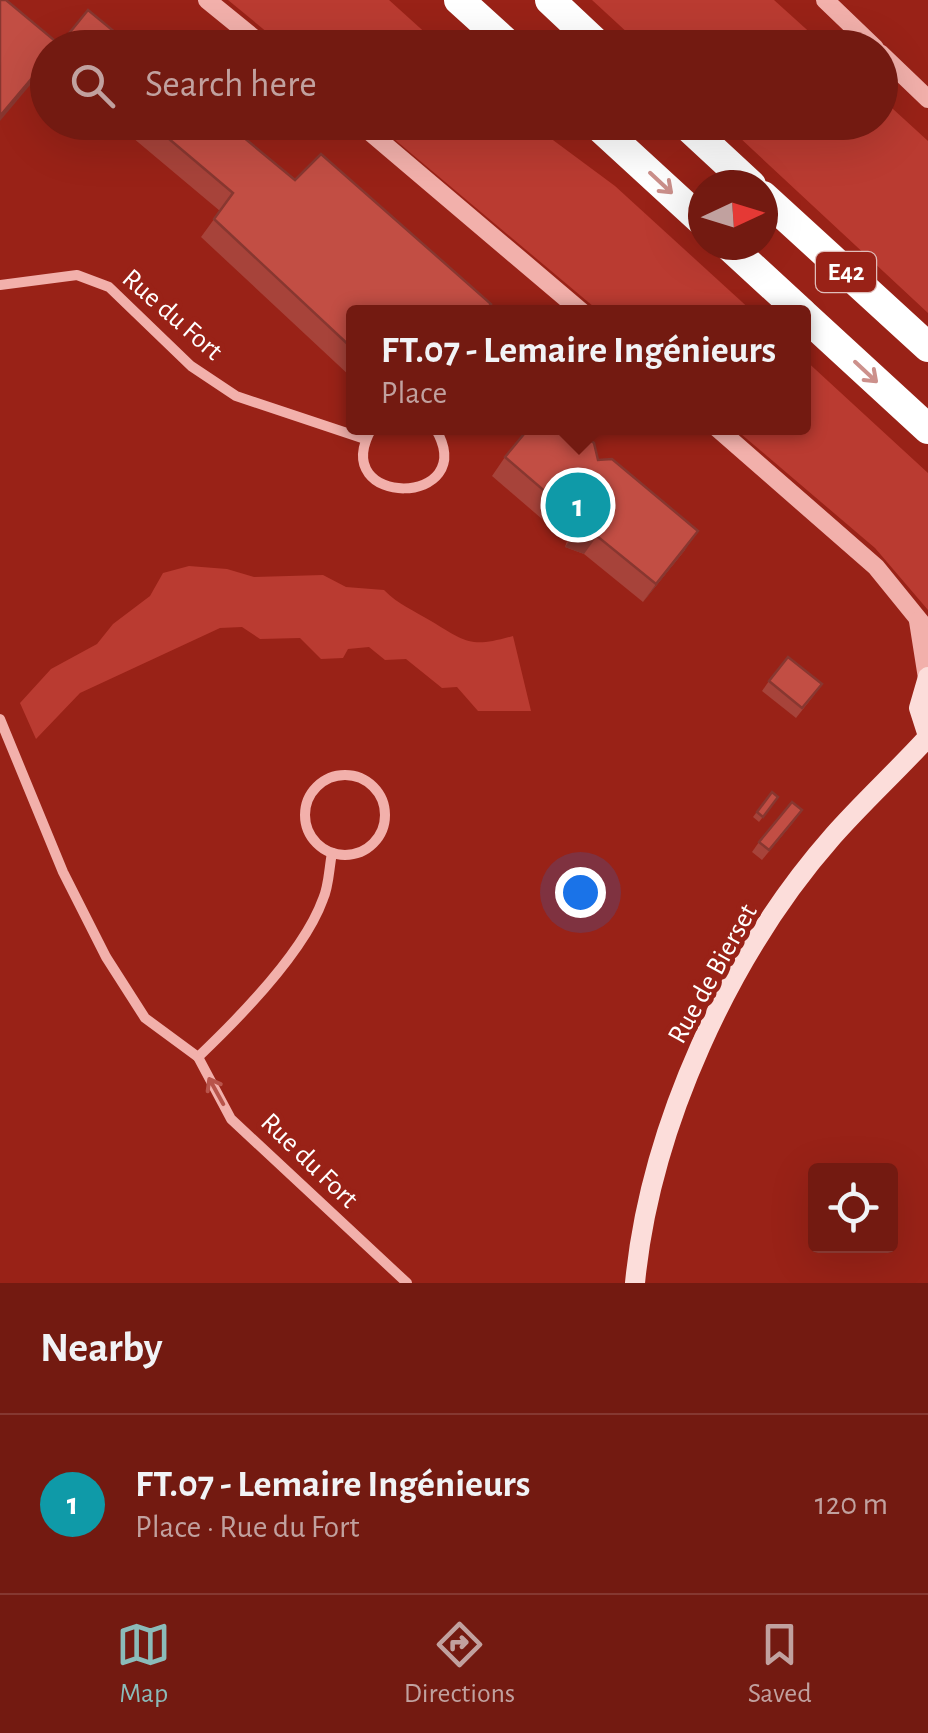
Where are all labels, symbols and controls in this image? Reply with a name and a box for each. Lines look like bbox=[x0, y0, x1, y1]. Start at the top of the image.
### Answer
search box bbox=[30, 30, 898, 140]
icon: search bbox=[65, 58, 120, 113]
text: Search here bbox=[145, 66, 317, 104]
north arrow bbox=[688, 170, 778, 260]
one-way arrow bbox=[648, 171, 673, 194]
road number: E42 bbox=[816, 252, 876, 292]
street label: Rue du Fort bbox=[116, 264, 228, 366]
popup bbox=[346, 305, 811, 435]
text: FT.07 - Lemaire Ingénieurs bbox=[381, 332, 776, 370]
one-way arrow bbox=[852, 359, 878, 383]
text: Place bbox=[381, 377, 447, 409]
pin: 1 bbox=[546, 468, 610, 542]
your location bbox=[555, 867, 606, 918]
street label: Rue de Bierset bbox=[663, 899, 763, 1048]
one-way arrow bbox=[206, 1076, 225, 1106]
street label: Rue du Fort bbox=[255, 1108, 363, 1214]
map controls bbox=[808, 1163, 898, 1253]
button: locate bbox=[808, 1163, 898, 1253]
text: Nearby bbox=[40, 1327, 163, 1369]
text: FT.07 - Lemaire Ingénieurs bbox=[135, 1466, 530, 1504]
text: 1 bbox=[67, 1488, 78, 1520]
text: 120 m bbox=[815, 1488, 888, 1520]
text: Place · Rue du Fort bbox=[135, 1511, 360, 1543]
tab: Map bbox=[116, 1617, 171, 1711]
tab: Directions bbox=[404, 1617, 515, 1711]
tab: Saved bbox=[748, 1617, 812, 1711]

